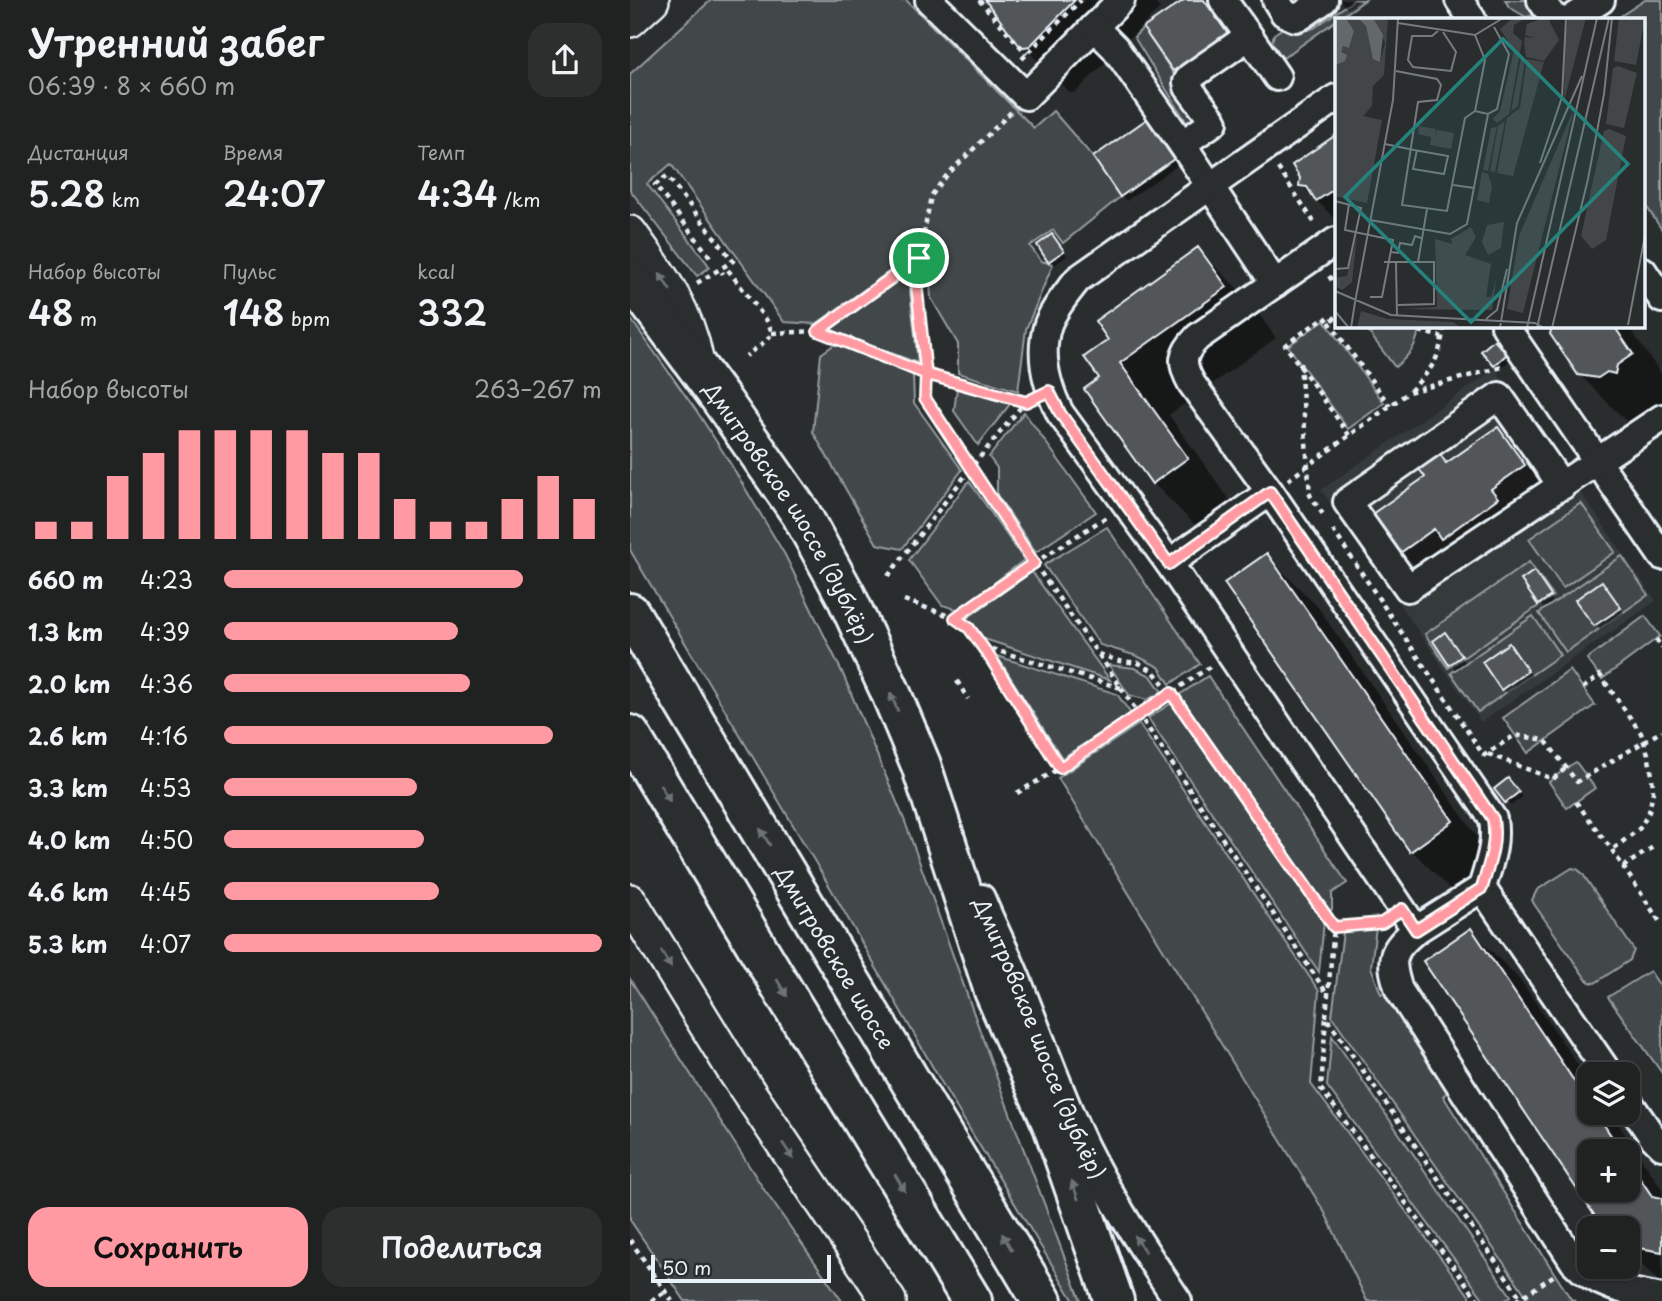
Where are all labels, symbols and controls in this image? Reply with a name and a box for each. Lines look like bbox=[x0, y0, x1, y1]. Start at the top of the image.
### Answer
text: Утренний забег bbox=[28, 13, 324, 70]
inset map bbox=[1335, 18, 1644, 327]
button: share bbox=[528, 23, 602, 97]
text: 06:39 · 8 × 660 m bbox=[28, 68, 235, 103]
text: Дистанция bbox=[28, 138, 129, 166]
text: Время bbox=[223, 138, 283, 166]
text: Темп bbox=[417, 138, 465, 166]
text: 5.28 bbox=[28, 166, 105, 219]
text: 24:07 bbox=[223, 166, 325, 219]
text: 4:34 bbox=[417, 166, 498, 219]
text: km bbox=[105, 185, 140, 213]
text: /km bbox=[498, 185, 540, 213]
pin bbox=[889, 228, 949, 288]
icon: arrive bbox=[900, 239, 938, 277]
text: Набор высоты bbox=[28, 257, 161, 285]
text: Пульс bbox=[223, 257, 276, 285]
text: kcal bbox=[417, 257, 455, 285]
one-way arrow bbox=[658, 272, 671, 292]
text: 48 bbox=[28, 285, 74, 338]
text: 148 bbox=[223, 285, 285, 338]
text: 332 bbox=[417, 285, 487, 338]
text: m bbox=[74, 304, 97, 332]
text: bpm bbox=[285, 304, 330, 332]
text: Набор высоты bbox=[28, 371, 189, 406]
text: 263–267 m bbox=[474, 371, 602, 406]
street label: Дмитровское шоссе (дублёр) bbox=[696, 374, 882, 649]
text: 660 m bbox=[28, 562, 104, 597]
text: 4:23 bbox=[140, 562, 193, 597]
text: 1.3 km bbox=[28, 614, 103, 649]
text: 4:39 bbox=[140, 614, 190, 649]
text: 2.0 km bbox=[28, 666, 110, 701]
text: 4:36 bbox=[140, 666, 193, 701]
one-way arrow bbox=[888, 692, 900, 712]
text: 2.6 km bbox=[28, 718, 108, 753]
text: 4:16 bbox=[140, 718, 188, 753]
text: 3.3 km bbox=[28, 770, 108, 805]
text: 4:53 bbox=[140, 770, 191, 805]
one-way arrow bbox=[659, 784, 671, 803]
text: 4.0 km bbox=[28, 822, 111, 857]
text: 4:50 bbox=[140, 822, 193, 857]
one-way arrow bbox=[758, 827, 771, 846]
street label: Дмитровское шоссе bbox=[768, 858, 903, 1055]
text: 4.6 km bbox=[28, 874, 109, 909]
text: 4:45 bbox=[140, 874, 191, 909]
street label: Дмитровское шоссе (дублёр) bbox=[966, 892, 1115, 1184]
text: 5.3 km bbox=[28, 926, 108, 961]
text: 4:07 bbox=[140, 926, 191, 961]
one-way arrow bbox=[659, 950, 672, 969]
one-way arrow bbox=[776, 979, 788, 998]
map controls bbox=[1577, 1062, 1640, 1279]
button: layers bbox=[1577, 1062, 1640, 1125]
button: + bbox=[1577, 1139, 1640, 1202]
one-way arrow bbox=[781, 1142, 795, 1160]
one-way arrow bbox=[894, 1173, 906, 1192]
one-way arrow bbox=[1069, 1180, 1080, 1201]
button: Сохранить bbox=[28, 1207, 308, 1287]
button: Поделиться bbox=[322, 1207, 602, 1287]
button: − bbox=[1577, 1216, 1640, 1279]
one-way arrow bbox=[1001, 1233, 1013, 1252]
one-way arrow bbox=[1133, 1235, 1146, 1254]
scale bar bbox=[651, 1252, 831, 1284]
text: 50 m bbox=[662, 1253, 711, 1281]

